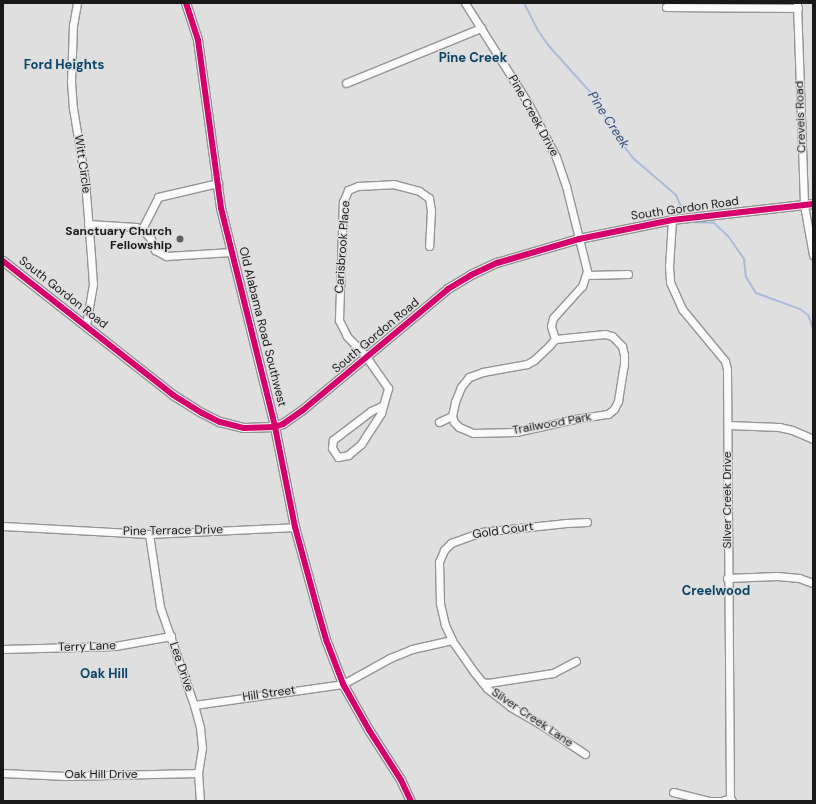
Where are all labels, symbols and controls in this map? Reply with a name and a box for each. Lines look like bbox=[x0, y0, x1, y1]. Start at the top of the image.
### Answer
district label: Pine Creek bbox=[439, 50, 507, 66]
district label: Ford Heights bbox=[24, 57, 104, 73]
street label: Pine Creek Drive bbox=[505, 73, 561, 159]
street label: Creveis Road bbox=[793, 81, 809, 153]
water label: Pine Creek bbox=[584, 89, 632, 151]
street label: Witt Circle bbox=[71, 134, 93, 194]
street label: South Gordon Road bbox=[630, 194, 740, 224]
street label: Carisbrook Place bbox=[333, 200, 353, 294]
place label: Sanctuary Church Fellowship bbox=[65, 225, 172, 253]
marker: Sanctuary Church Fellowship bbox=[175, 234, 185, 244]
street label: Old Alabama Road Southwest bbox=[235, 246, 289, 408]
street label: South Gordon Road bbox=[16, 254, 110, 332]
street label: South Gordon Road bbox=[330, 296, 422, 376]
street label: Trailwood Park bbox=[511, 410, 593, 438]
street label: Silver Creek Drive bbox=[721, 451, 735, 549]
street label: Gold Court bbox=[472, 520, 534, 542]
street label: Pine Terrace Drive bbox=[123, 523, 223, 539]
district label: Creelwood bbox=[682, 583, 750, 599]
street label: Terry Lane bbox=[58, 639, 116, 655]
street label: Lee Drive bbox=[166, 640, 196, 694]
district label: Oak Hill bbox=[80, 666, 128, 682]
street label: Hill Street bbox=[241, 683, 297, 705]
street label: Silver Creek Lane bbox=[488, 685, 576, 751]
street label: Oak Hill Drive bbox=[64, 768, 138, 782]

